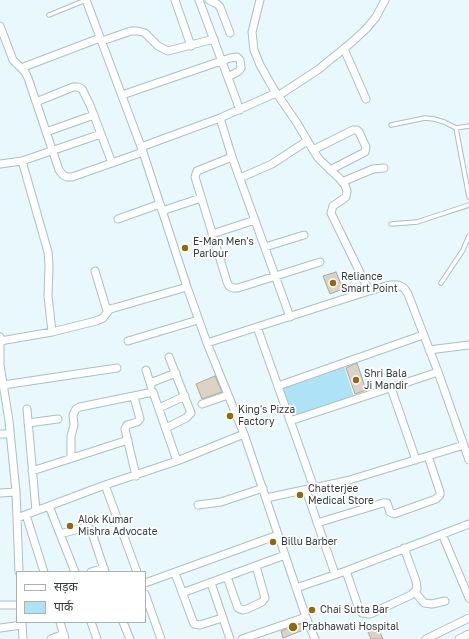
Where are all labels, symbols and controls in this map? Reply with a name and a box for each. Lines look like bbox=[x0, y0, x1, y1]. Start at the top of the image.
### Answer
place label: E-Man Men's Parlour bbox=[193, 236, 254, 260]
marker: E-Man Men's Parlour bbox=[180, 243, 190, 253]
place label: Reliance Smart Point bbox=[341, 271, 398, 294]
marker: Reliance Smart Point bbox=[328, 278, 338, 288]
place label: Shri Bala Ji Mandir bbox=[364, 368, 408, 392]
marker: Shri Bala Ji Mandir bbox=[351, 375, 361, 385]
place label: King's Pizza Factory bbox=[238, 404, 295, 428]
marker: King's Pizza Factory bbox=[225, 411, 235, 421]
place label: Chatterjee Medical Store bbox=[308, 483, 374, 506]
marker: Chatterjee Medical Store bbox=[295, 490, 305, 500]
place label: Alok Kumar Mishra Advocate bbox=[78, 514, 158, 538]
marker: Alok Kumar Mishra Advocate bbox=[65, 521, 75, 531]
place label: Billu Barber bbox=[281, 536, 337, 548]
marker: Billu Barber bbox=[268, 537, 278, 547]
legend bbox=[16, 571, 146, 623]
text: सड़क bbox=[54, 579, 78, 594]
text: पार्क bbox=[54, 599, 73, 614]
place label: Chai Sutta Bar bbox=[320, 604, 389, 616]
marker: Chai Sutta Bar bbox=[307, 605, 317, 615]
marker: Prabhawati Hospital bbox=[287, 621, 299, 633]
place label: Prabhawati Hospital bbox=[302, 621, 399, 633]

